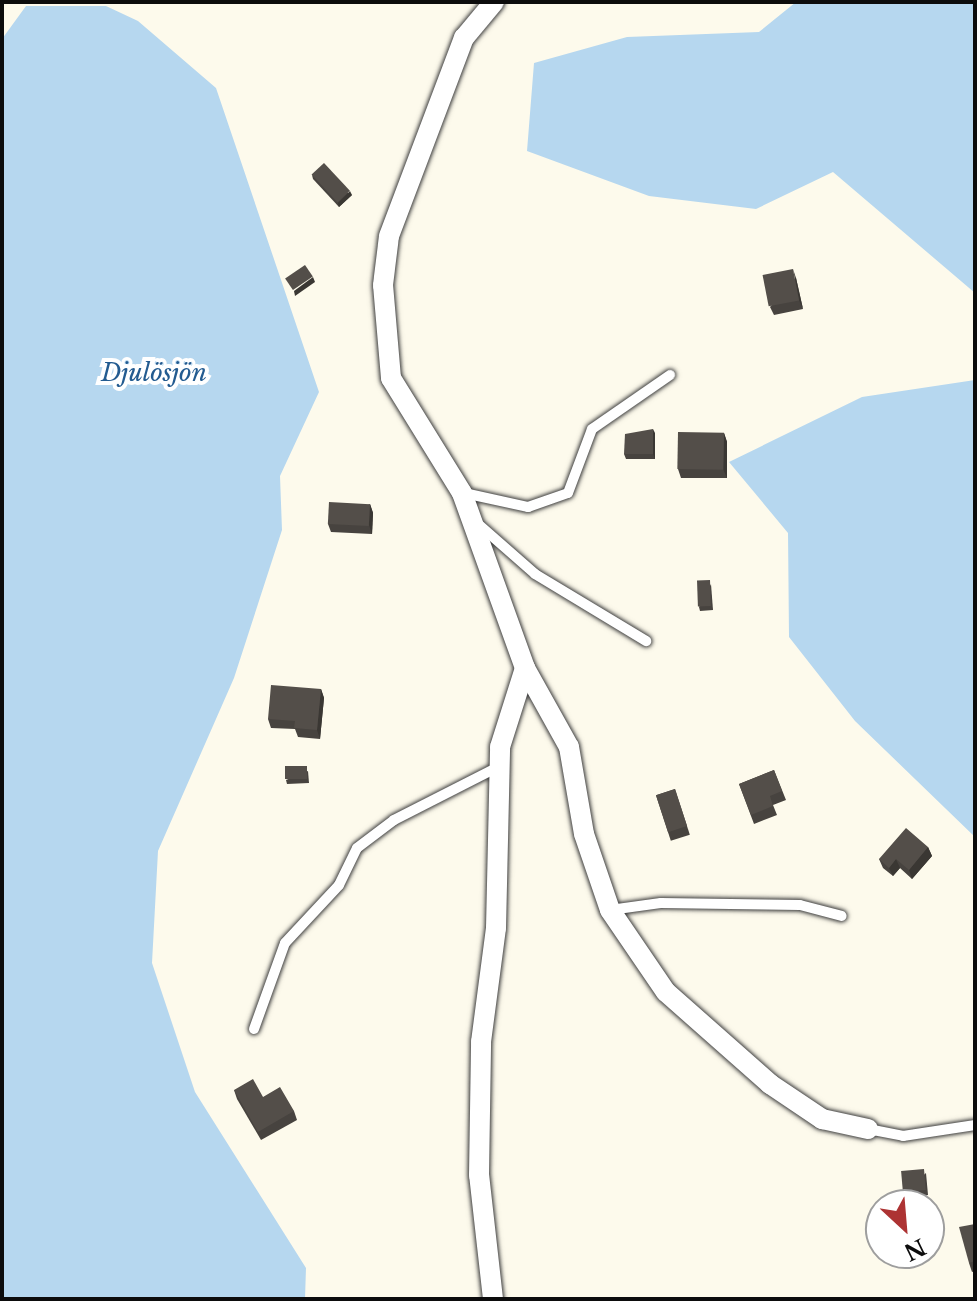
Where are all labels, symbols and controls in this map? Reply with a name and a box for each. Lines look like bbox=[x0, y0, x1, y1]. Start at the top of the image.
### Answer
water label: Djulösjön bbox=[101, 359, 207, 387]
north arrow bbox=[865, 1189, 945, 1269]
text: N bbox=[900, 1233, 930, 1266]

